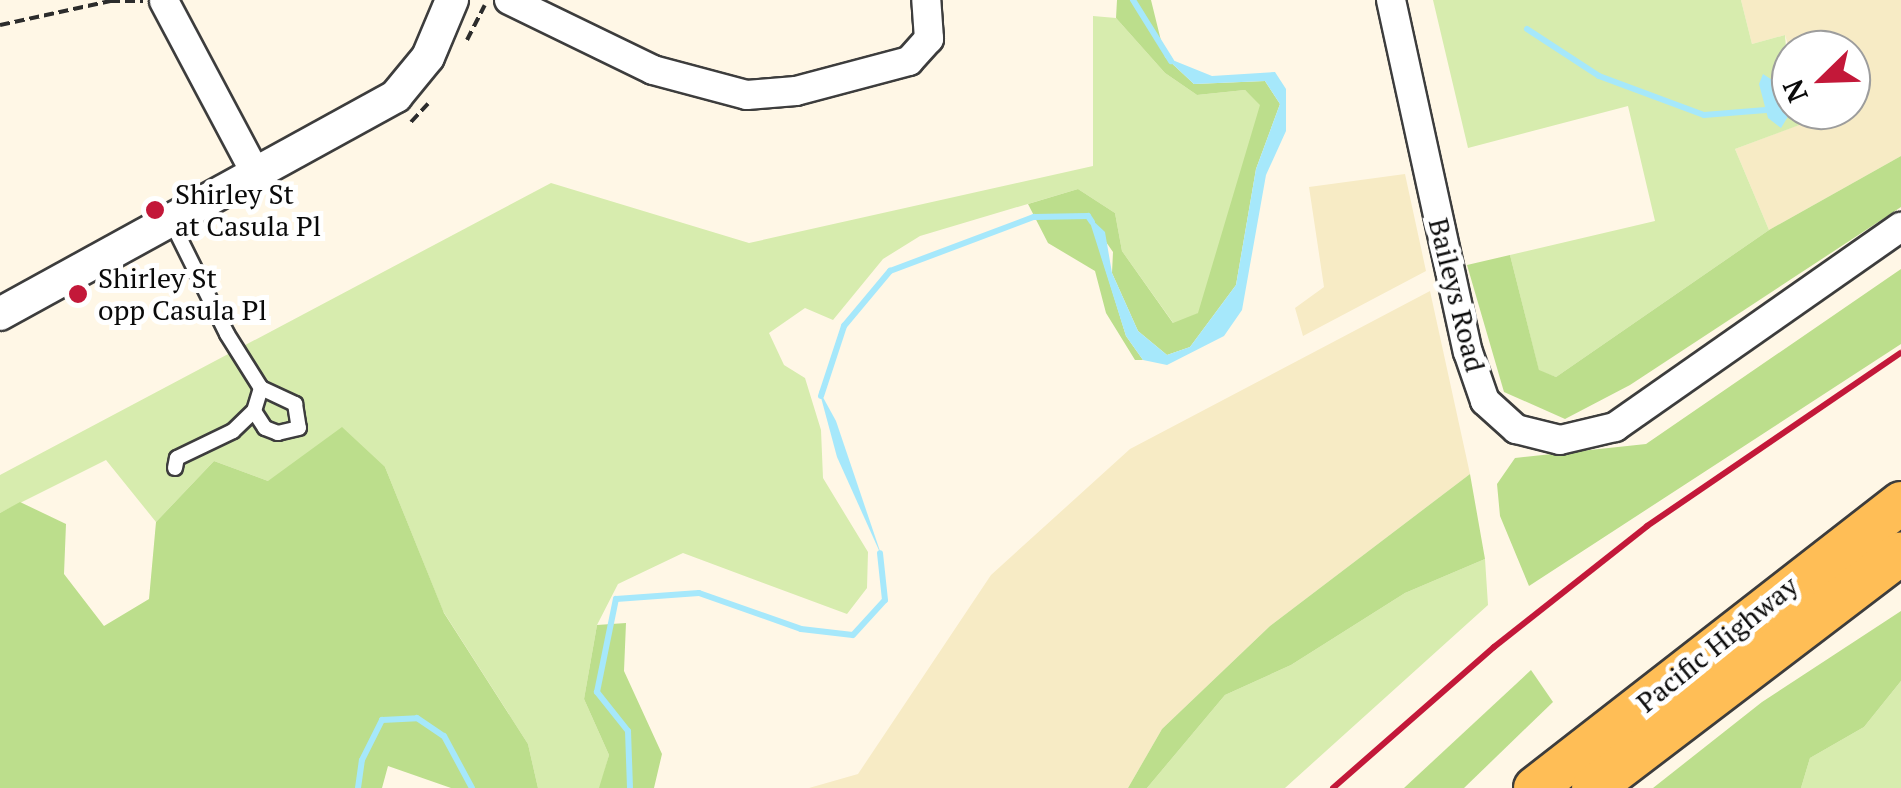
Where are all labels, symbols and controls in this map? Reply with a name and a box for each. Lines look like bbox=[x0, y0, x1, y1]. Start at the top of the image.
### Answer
north arrow bbox=[1771, 30, 1871, 130]
text: N bbox=[1774, 74, 1816, 108]
place label: Shirley St at Casula Pl bbox=[175, 177, 321, 243]
marker: Shirley St at Casula Pl bbox=[144, 199, 166, 221]
street label: Baileys Road bbox=[1422, 215, 1492, 375]
place label: Shirley St opp Casula Pl bbox=[98, 261, 267, 327]
marker: Shirley St opp Casula Pl bbox=[67, 283, 89, 305]
street label: Pacific Highway bbox=[1630, 569, 1804, 719]

